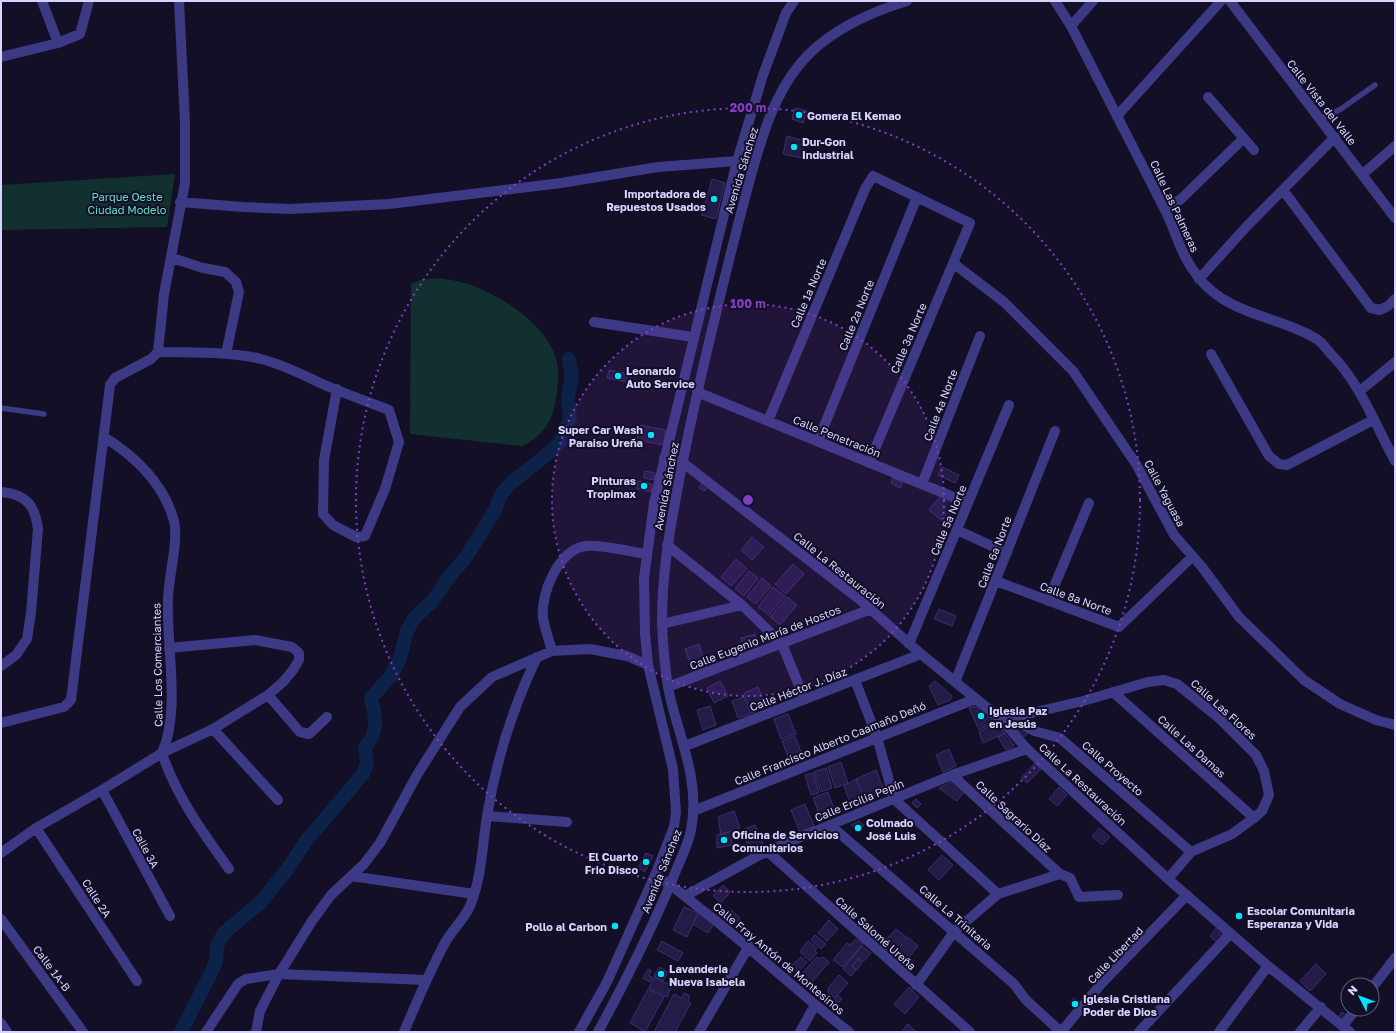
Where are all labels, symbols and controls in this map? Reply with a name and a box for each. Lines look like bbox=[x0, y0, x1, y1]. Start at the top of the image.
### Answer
street label: Calle Vista del Valle bbox=[1285, 57, 1359, 147]
text: 200 m bbox=[730, 100, 766, 115]
place label: Gomera El Kemao bbox=[807, 109, 902, 122]
marker: Gomera El Kemao bbox=[794, 110, 804, 120]
street label: Avenida Sánchez bbox=[722, 125, 760, 215]
place label: Dur-Gon Industrial bbox=[802, 135, 854, 161]
marker: Dur-Gon Industrial bbox=[789, 142, 799, 152]
street label: Calle Las Palmeras bbox=[1148, 158, 1202, 254]
place label: Importadora de Repuestos Usados bbox=[606, 187, 707, 213]
park label: Parque Oeste Ciudad Modelo bbox=[88, 190, 167, 216]
marker: Importadora de Repuestos Usados bbox=[709, 194, 719, 204]
street label: Calle 1ª Norte bbox=[787, 256, 829, 330]
street label: Calle 2ª Norte bbox=[836, 278, 876, 352]
text: 100 m bbox=[730, 296, 766, 311]
street label: Calle 3ª Norte bbox=[887, 301, 929, 375]
place label: Leonardo Auto Service bbox=[626, 364, 695, 390]
street label: Calle 4ª Norte bbox=[920, 367, 960, 443]
marker: Leonardo Auto Service bbox=[613, 371, 623, 381]
street label: Calle Penetración bbox=[791, 412, 883, 460]
place label: Super Car Wash Paraiso Ureña bbox=[558, 423, 643, 449]
marker: Super Car Wash Paraiso Ureña bbox=[646, 430, 656, 440]
street label: Avenida Sánchez bbox=[651, 441, 681, 531]
street label: Calle Yaguasa bbox=[1142, 457, 1188, 529]
place label: Pinturas Tropimax bbox=[586, 474, 637, 500]
marker: Pinturas Tropimax bbox=[639, 481, 649, 491]
street label: Calle 5ª Norte bbox=[927, 483, 969, 557]
centre of rings bbox=[741, 493, 755, 507]
street label: Calle 6ª Norte bbox=[974, 514, 1014, 590]
street label: Calle La Restauración bbox=[791, 529, 889, 611]
street label: Calle 8ª Norte bbox=[1038, 579, 1114, 617]
street label: Calle Eugenio María de Hostos bbox=[688, 602, 843, 672]
street label: Calle Los Comerciantes bbox=[149, 603, 165, 727]
street label: Calle Héctor J. Díaz bbox=[748, 664, 849, 713]
street label: Calle Las Flores bbox=[1188, 676, 1260, 742]
street label: Calle Francisco Alberto Caamaño Deñó bbox=[732, 698, 928, 787]
place label: Iglesia Paz en Jesús bbox=[989, 704, 1048, 730]
marker: Iglesia Paz en Jesús bbox=[976, 711, 986, 721]
street label: Calle Las Damas bbox=[1155, 712, 1229, 780]
street label: Calle Proyecto bbox=[1080, 738, 1147, 798]
street label: Calle La Restauración bbox=[1037, 740, 1129, 828]
street label: Calle Ercilia Pepín bbox=[813, 776, 905, 824]
street label: Calle Sagrario Díaz bbox=[973, 777, 1055, 855]
place label: Colmado José Luis bbox=[866, 816, 916, 842]
marker: Colmado José Luis bbox=[853, 823, 863, 833]
street label: Calle 3A bbox=[130, 826, 162, 871]
street label: Avenida Sánchez bbox=[638, 827, 684, 915]
place label: Oficina de Servicios Comunitarios bbox=[732, 828, 839, 854]
marker: Oficina de Servicios Comunitarios bbox=[719, 835, 729, 845]
place label: El Cuarto Frio Disco bbox=[585, 850, 638, 876]
marker: El Cuarto Frio Disco bbox=[641, 857, 651, 867]
street label: Calle 2A bbox=[80, 876, 115, 920]
street label: Calle La Trinitaria bbox=[917, 882, 995, 952]
street label: Calle Salomé Ureña bbox=[833, 894, 919, 972]
street label: Calle Fray Antón de Montesinos bbox=[711, 899, 847, 1017]
place label: Escolar Comunitaria Esperanza y Vida bbox=[1247, 904, 1355, 930]
marker: Escolar Comunitaria Esperanza y Vida bbox=[1234, 911, 1244, 921]
place label: Pollo al Carbon bbox=[525, 920, 607, 933]
marker: Pollo al Carbon bbox=[610, 921, 620, 931]
street label: Calle Libertad bbox=[1085, 924, 1145, 986]
street label: Calle 1A-B bbox=[31, 943, 73, 993]
place label: Lavanderia Nueva Isabela bbox=[669, 962, 745, 988]
marker: Lavanderia Nueva Isabela bbox=[656, 969, 666, 979]
north arrow bbox=[1340, 977, 1380, 1017]
text: N bbox=[1345, 983, 1360, 997]
place label: Iglesia Cristiana Poder de Dios bbox=[1083, 992, 1170, 1018]
marker: Iglesia Cristiana Poder de Dios bbox=[1070, 999, 1080, 1009]

